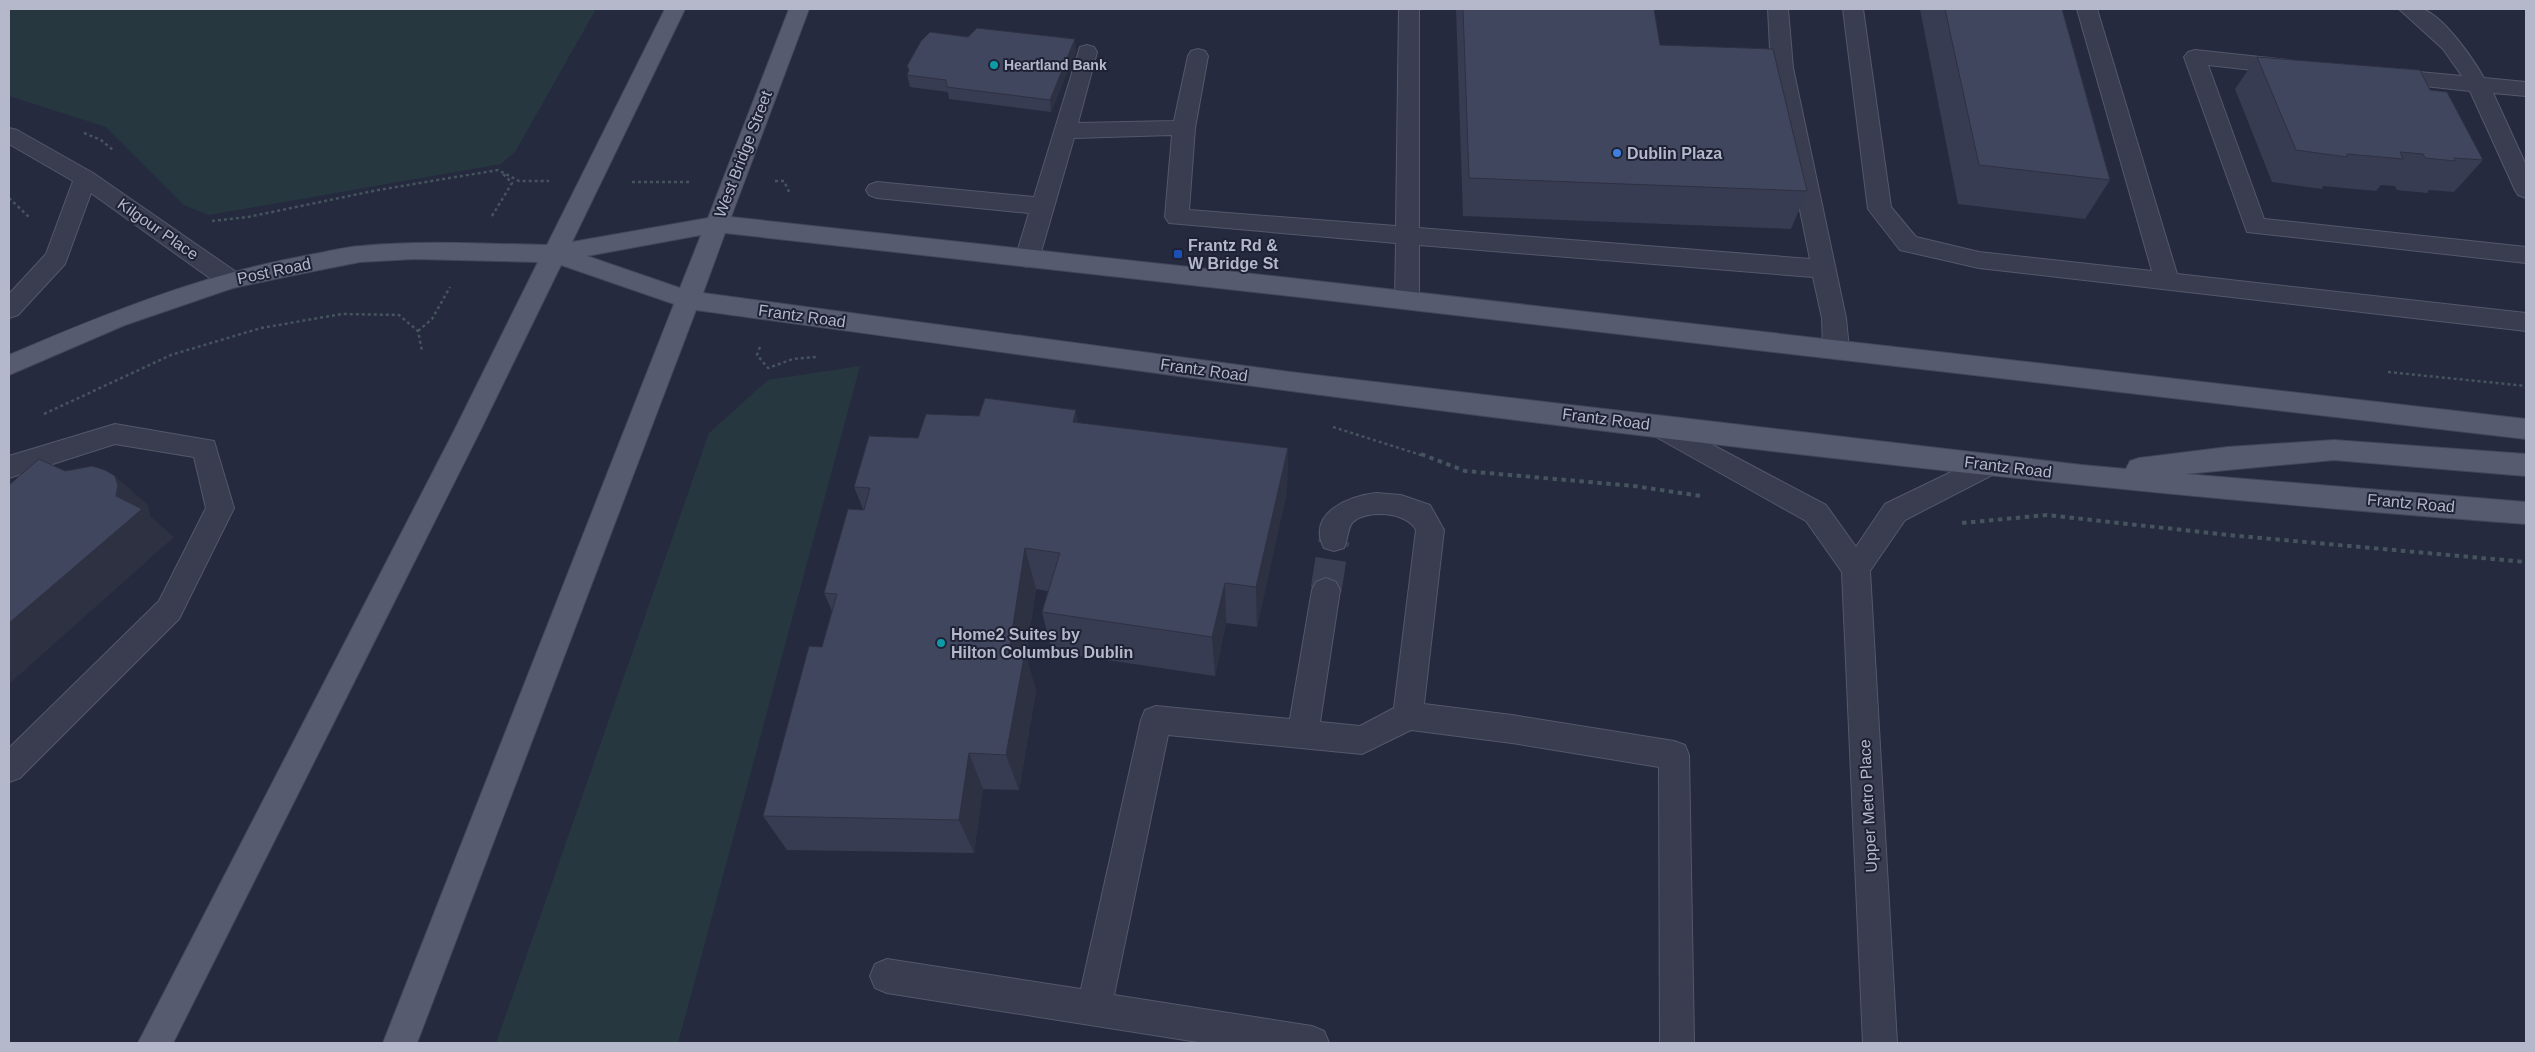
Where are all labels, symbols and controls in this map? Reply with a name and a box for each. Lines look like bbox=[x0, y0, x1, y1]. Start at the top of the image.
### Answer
place label: Heartland Bank bbox=[1004, 57, 1107, 73]
marker: Heartland Bank bbox=[988, 59, 1000, 71]
street label: West Bridge Street bbox=[711, 88, 775, 220]
place label: Dublin Plaza bbox=[1627, 145, 1722, 162]
marker: Dublin Plaza bbox=[1611, 147, 1623, 159]
street label: Kilgour Place bbox=[115, 195, 202, 263]
place label: Frantz Rd & W Bridge St bbox=[1188, 237, 1279, 272]
marker: Frantz Rd & W Bridge St bbox=[1172, 248, 1184, 260]
street label: Post Road bbox=[236, 255, 312, 287]
street label: Frantz Road bbox=[757, 301, 847, 331]
street label: Frantz Road bbox=[1159, 355, 1249, 385]
street label: Frantz Road bbox=[1561, 405, 1651, 433]
street label: Frantz Road bbox=[1963, 453, 2053, 481]
street label: Frantz Road bbox=[2366, 491, 2456, 515]
place label: Home2 Suites by Hilton Columbus Dublin bbox=[951, 626, 1133, 661]
marker: Home2 Suites by Hilton Columbus Dublin bbox=[935, 637, 947, 649]
street label: Upper Metro Place bbox=[1856, 739, 1880, 873]

